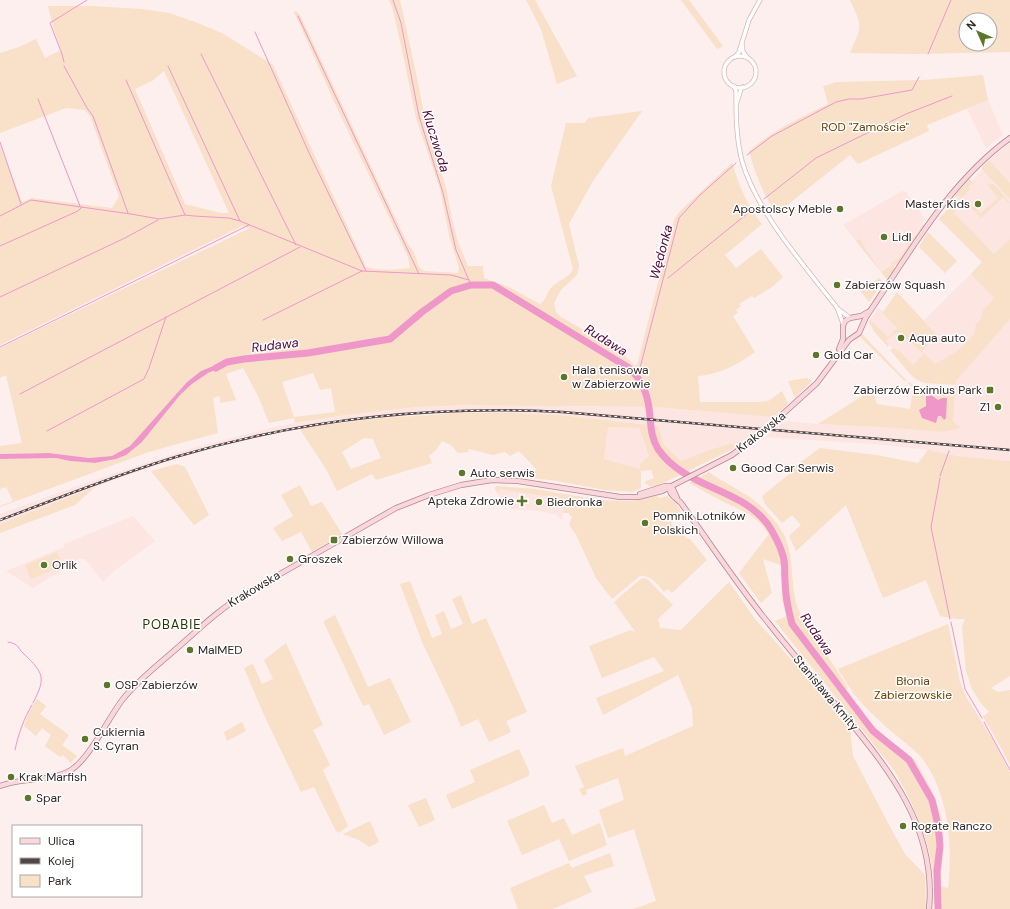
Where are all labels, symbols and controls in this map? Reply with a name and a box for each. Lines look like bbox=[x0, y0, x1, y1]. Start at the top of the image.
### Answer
north arrow bbox=[958, 12, 998, 52]
text: N bbox=[963, 17, 979, 33]
water label: Kluczwoda bbox=[418, 108, 454, 174]
park label: ROD "Zamoście" bbox=[821, 119, 909, 135]
place label: Master Kids bbox=[905, 196, 970, 212]
marker: Master Kids bbox=[973, 199, 983, 209]
place label: Apostolscy Meble bbox=[733, 201, 832, 217]
marker: Apostolscy Meble bbox=[835, 204, 845, 214]
water label: Wędonka bbox=[646, 223, 676, 281]
place label: Lidl bbox=[892, 229, 911, 245]
marker: Lidl bbox=[879, 232, 889, 242]
place label: Zabierzów Squash bbox=[845, 277, 945, 293]
marker: Zabierzów Squash bbox=[832, 280, 842, 290]
water label: Rudawa bbox=[581, 320, 631, 360]
place label: Aqua auto bbox=[909, 330, 966, 346]
marker: Aqua auto bbox=[896, 333, 906, 343]
water label: Rudawa bbox=[250, 334, 300, 356]
place label: Gold Car bbox=[824, 347, 874, 363]
marker: Gold Car bbox=[811, 350, 821, 360]
place label: Hala tenisowa w Zabierzowie bbox=[572, 362, 650, 392]
marker: Hala tenisowa w Zabierzowie bbox=[559, 372, 569, 382]
place label: Zabierzów Eximius Park bbox=[854, 382, 982, 398]
marker: Zabierzów Eximius Park bbox=[985, 385, 995, 395]
place label: Z1 bbox=[980, 399, 990, 415]
marker: Z1 bbox=[993, 402, 1003, 412]
street label: Krakowska bbox=[733, 408, 789, 456]
place label: Good Car Serwis bbox=[741, 460, 834, 476]
marker: Good Car Serwis bbox=[728, 463, 738, 473]
place label: Auto serwis bbox=[470, 465, 535, 481]
marker: Auto serwis bbox=[457, 468, 467, 478]
place label: Apteka Zdrowie bbox=[428, 493, 514, 509]
place label: Biedronka bbox=[547, 494, 602, 510]
marker: Apteka Zdrowie bbox=[517, 496, 527, 506]
marker: Biedronka bbox=[534, 497, 544, 507]
place label: Pomnik Lotników Polskich bbox=[653, 508, 746, 538]
marker: Pomnik Lotników Polskich bbox=[640, 518, 650, 528]
place label: Zabierzów Willowa bbox=[342, 532, 444, 548]
marker: Zabierzów Willowa bbox=[329, 535, 339, 545]
place label: Groszek bbox=[298, 551, 343, 567]
marker: Groszek bbox=[285, 554, 295, 564]
place label: Orlik bbox=[52, 557, 77, 573]
marker: Orlik bbox=[39, 560, 49, 570]
street label: Krakowska bbox=[225, 567, 283, 611]
water label: Rudawa bbox=[797, 610, 837, 658]
district label: POBABIE bbox=[142, 616, 202, 633]
place label: MalMED bbox=[198, 642, 242, 658]
marker: MalMED bbox=[185, 645, 195, 655]
street label: Stanisława Kmity bbox=[790, 652, 863, 734]
park label: Błonia Zabierzowskie bbox=[874, 673, 952, 703]
place label: OSP Zabierzów bbox=[115, 677, 198, 693]
marker: OSP Zabierzów bbox=[102, 680, 112, 690]
place label: Cukiernia S. Cyran bbox=[93, 724, 145, 754]
marker: Cukiernia S. Cyran bbox=[80, 734, 90, 744]
place label: Krak Marfish bbox=[19, 769, 87, 785]
marker: Krak Marfish bbox=[6, 772, 16, 782]
place label: Spar bbox=[36, 790, 62, 806]
marker: Spar bbox=[23, 793, 33, 803]
place label: Rogate Ranczo bbox=[911, 818, 992, 834]
marker: Rogate Ranczo bbox=[898, 821, 908, 831]
legend bbox=[12, 825, 142, 897]
text: Ulica bbox=[48, 833, 75, 849]
text: Kolej bbox=[48, 853, 74, 869]
text: Park bbox=[48, 873, 72, 889]

